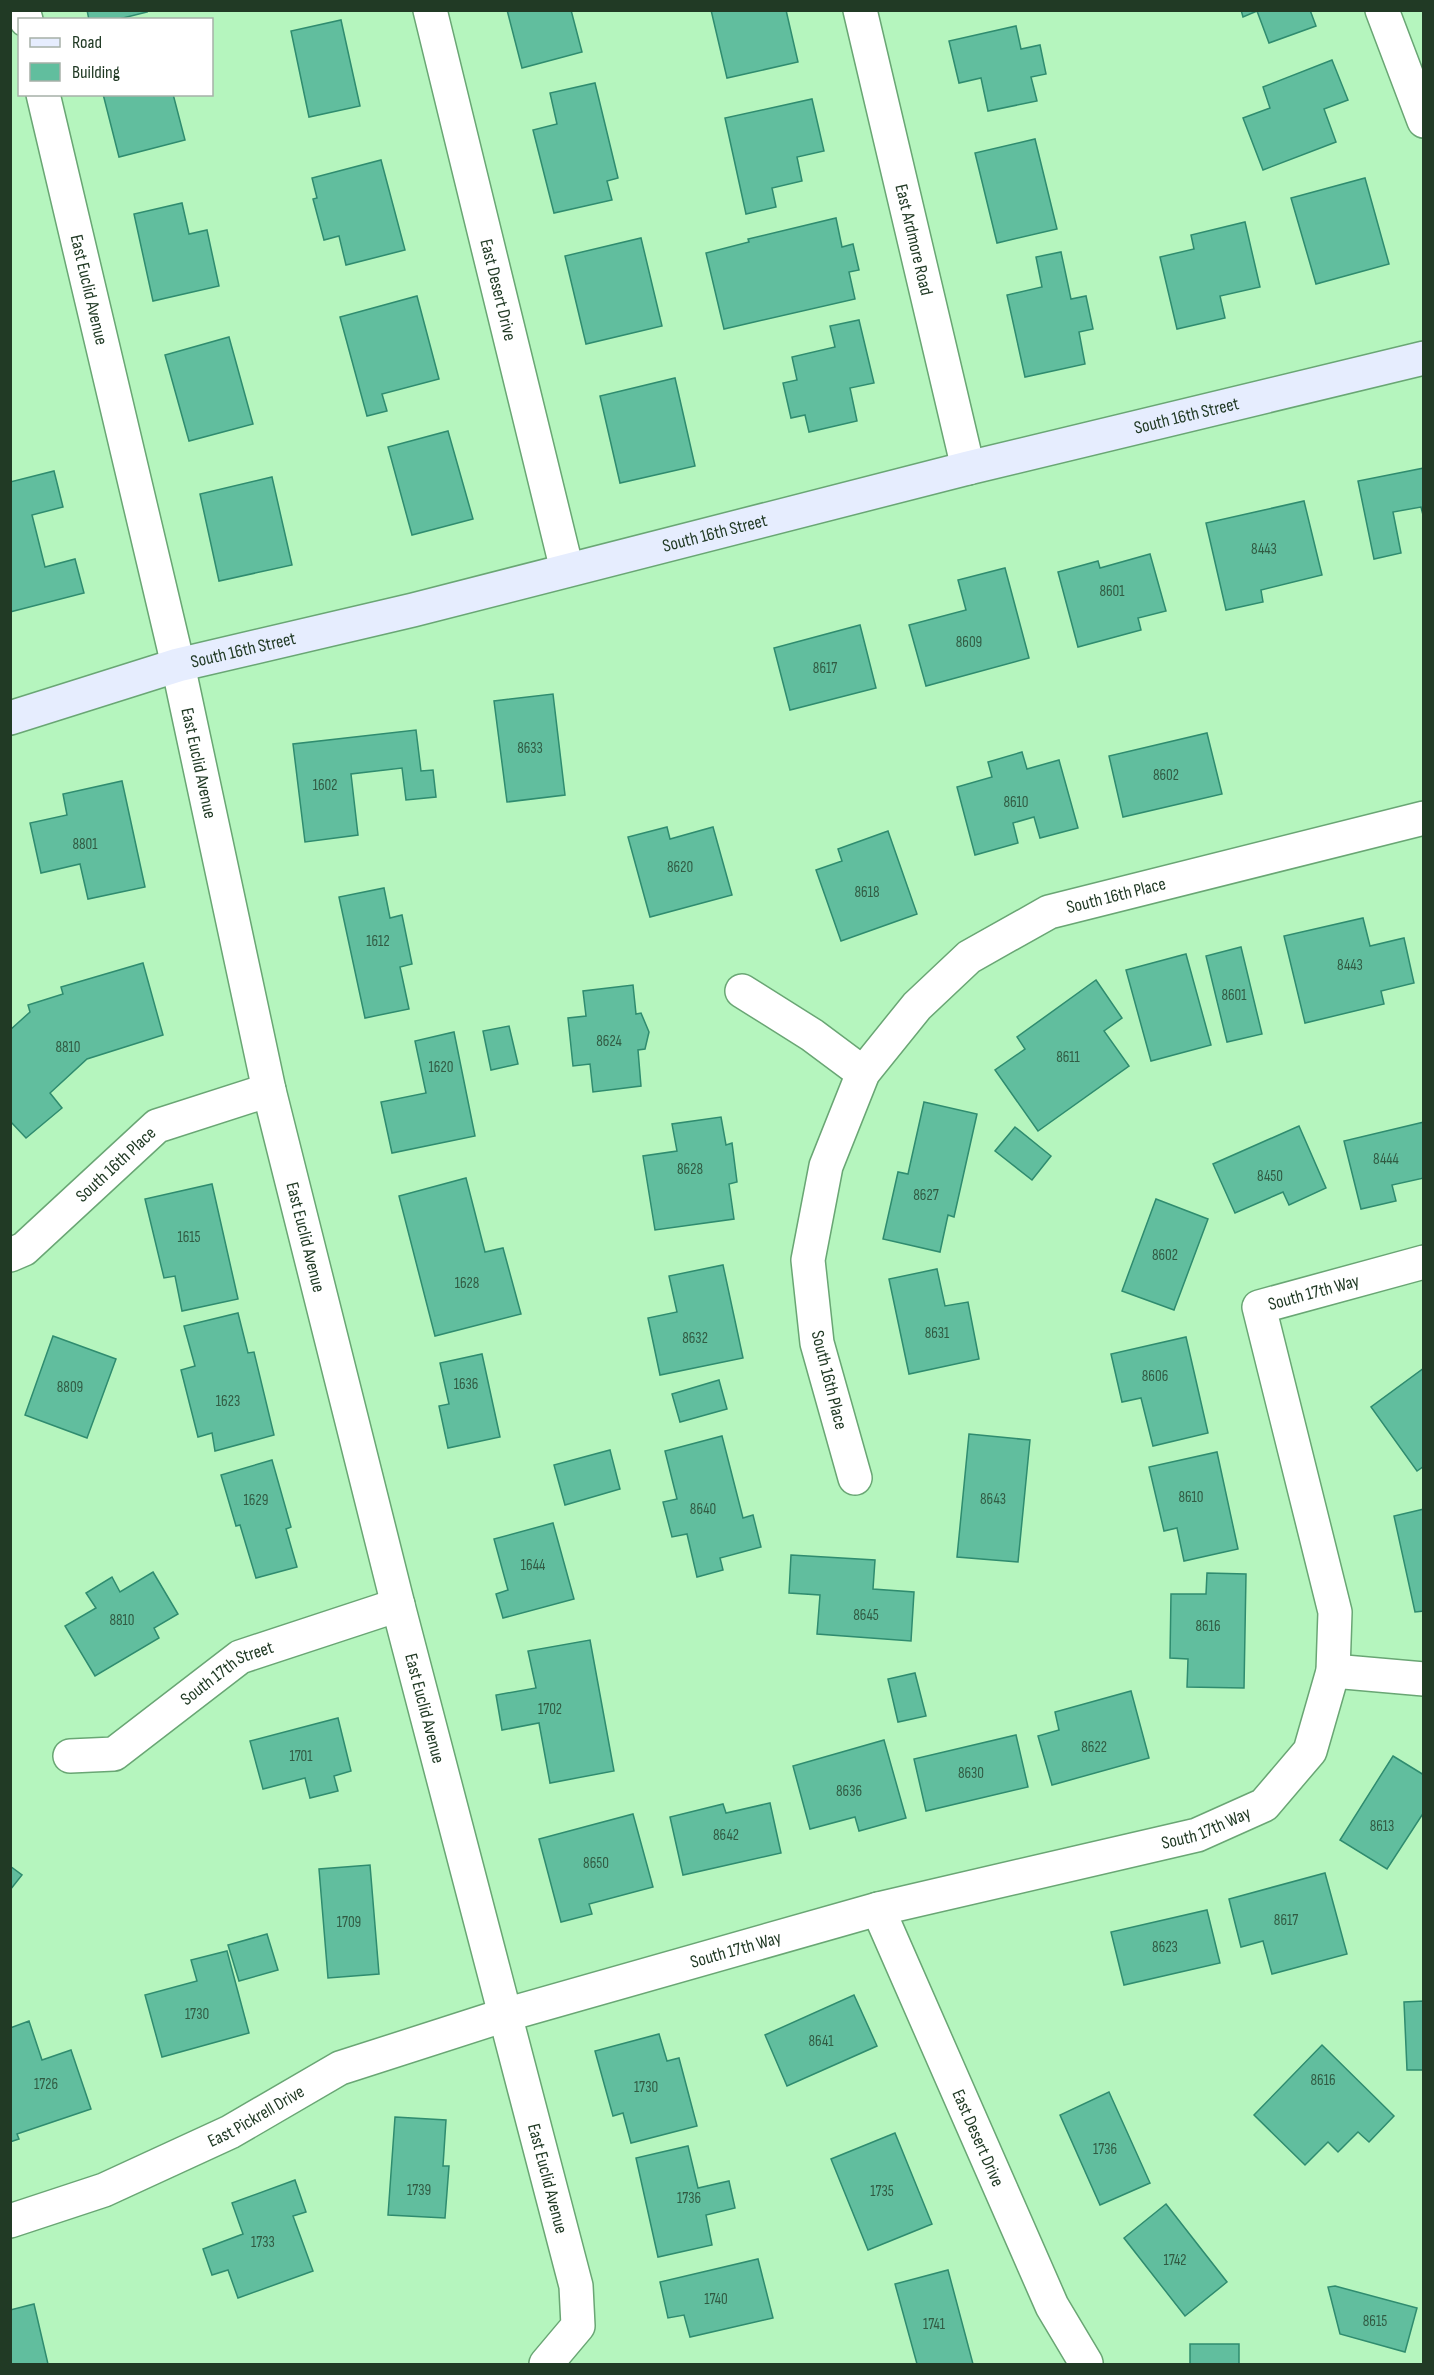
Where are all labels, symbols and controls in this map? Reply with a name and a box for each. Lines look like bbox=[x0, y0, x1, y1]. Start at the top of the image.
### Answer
legend bbox=[18, 18, 213, 96]
text: Road bbox=[72, 32, 102, 53]
text: Building bbox=[72, 62, 120, 83]
street label: East Ardmore Road bbox=[891, 182, 937, 297]
street label: East Euclid Avenue bbox=[66, 232, 112, 347]
street label: East Desert Drive bbox=[476, 237, 521, 343]
street label: South 16th Street bbox=[1132, 392, 1241, 438]
street label: South 16th Street bbox=[660, 509, 770, 556]
house number: 8443 bbox=[1251, 540, 1277, 559]
house number: 8601 bbox=[1099, 582, 1125, 601]
street label: South 16th Street bbox=[189, 627, 298, 672]
house number: 8609 bbox=[956, 633, 982, 652]
house number: 8617 bbox=[813, 659, 837, 678]
street label: East Euclid Avenue bbox=[177, 706, 221, 820]
house number: 8633 bbox=[517, 739, 543, 758]
house number: 8602 bbox=[1153, 766, 1179, 785]
house number: 1602 bbox=[313, 776, 337, 795]
house number: 8610 bbox=[1003, 793, 1029, 812]
house number: 8801 bbox=[72, 835, 98, 854]
house number: 8620 bbox=[667, 858, 693, 877]
street label: South 16th Place bbox=[1064, 873, 1168, 918]
house number: 8618 bbox=[855, 883, 879, 902]
house number: 1612 bbox=[366, 932, 390, 951]
house number: 8443 bbox=[1337, 956, 1363, 975]
house number: 8601 bbox=[1221, 986, 1247, 1005]
house number: 8624 bbox=[596, 1032, 622, 1051]
house number: 8810 bbox=[55, 1038, 81, 1057]
house number: 8611 bbox=[1056, 1048, 1081, 1067]
house number: 1620 bbox=[429, 1058, 453, 1077]
street label: South 16th Place bbox=[71, 1122, 160, 1206]
house number: 8444 bbox=[1373, 1150, 1399, 1169]
house number: 8628 bbox=[677, 1160, 703, 1179]
house number: 8450 bbox=[1257, 1167, 1283, 1186]
street label: East Euclid Avenue bbox=[282, 1180, 330, 1294]
house number: 8627 bbox=[913, 1186, 939, 1205]
house number: 1615 bbox=[177, 1228, 201, 1247]
house number: 8602 bbox=[1152, 1246, 1178, 1265]
street label: South 17th Way bbox=[1266, 1270, 1362, 1315]
house number: 1628 bbox=[455, 1274, 479, 1293]
house number: 8631 bbox=[925, 1324, 950, 1343]
street label: South 16th Place bbox=[807, 1328, 851, 1432]
house number: 8632 bbox=[682, 1329, 708, 1348]
house number: 8606 bbox=[1142, 1367, 1168, 1386]
house number: 1636 bbox=[454, 1375, 478, 1394]
house number: 8809 bbox=[57, 1378, 83, 1397]
house number: 1623 bbox=[216, 1392, 240, 1411]
house number: 8610 bbox=[1178, 1488, 1204, 1507]
house number: 8643 bbox=[980, 1490, 1006, 1509]
house number: 1629 bbox=[244, 1491, 268, 1510]
house number: 8640 bbox=[690, 1500, 716, 1519]
house number: 1644 bbox=[521, 1556, 545, 1575]
house number: 8645 bbox=[853, 1606, 879, 1625]
house number: 8810 bbox=[109, 1611, 135, 1630]
house number: 8616 bbox=[1196, 1617, 1220, 1636]
street label: South 17th Street bbox=[176, 1636, 276, 1709]
street label: East Euclid Avenue bbox=[401, 1651, 449, 1765]
house number: 1702 bbox=[538, 1700, 562, 1719]
house number: 8622 bbox=[1081, 1738, 1107, 1757]
house number: 1701 bbox=[289, 1747, 313, 1766]
house number: 8630 bbox=[958, 1764, 984, 1783]
house number: 8636 bbox=[836, 1782, 862, 1801]
street label: South 17th Way bbox=[1159, 1802, 1254, 1853]
house number: 8613 bbox=[1370, 1817, 1394, 1836]
house number: 8642 bbox=[713, 1826, 739, 1845]
house number: 8650 bbox=[583, 1854, 609, 1873]
house number: 8617 bbox=[1274, 1911, 1298, 1930]
house number: 1709 bbox=[337, 1913, 361, 1932]
street label: South 17th Way bbox=[688, 1927, 784, 1972]
house number: 8623 bbox=[1152, 1938, 1178, 1957]
house number: 1730 bbox=[185, 2005, 209, 2024]
house number: 8641 bbox=[809, 2032, 834, 2051]
house number: 8616 bbox=[1311, 2071, 1335, 2090]
house number: 1726 bbox=[34, 2075, 58, 2094]
house number: 1730 bbox=[634, 2078, 658, 2097]
street label: East Pickrell Drive bbox=[204, 2081, 308, 2151]
street label: East Desert Drive bbox=[948, 2086, 1009, 2190]
street label: East Euclid Avenue bbox=[523, 2121, 572, 2236]
house number: 1736 bbox=[1093, 2140, 1117, 2159]
house number: 1739 bbox=[407, 2181, 431, 2200]
house number: 1735 bbox=[870, 2182, 894, 2201]
house number: 1736 bbox=[677, 2189, 701, 2208]
house number: 1733 bbox=[251, 2233, 275, 2252]
house number: 1742 bbox=[1164, 2251, 1186, 2270]
house number: 1740 bbox=[704, 2290, 728, 2309]
house number: 8615 bbox=[1363, 2312, 1387, 2331]
house number: 1741 bbox=[923, 2315, 946, 2334]

